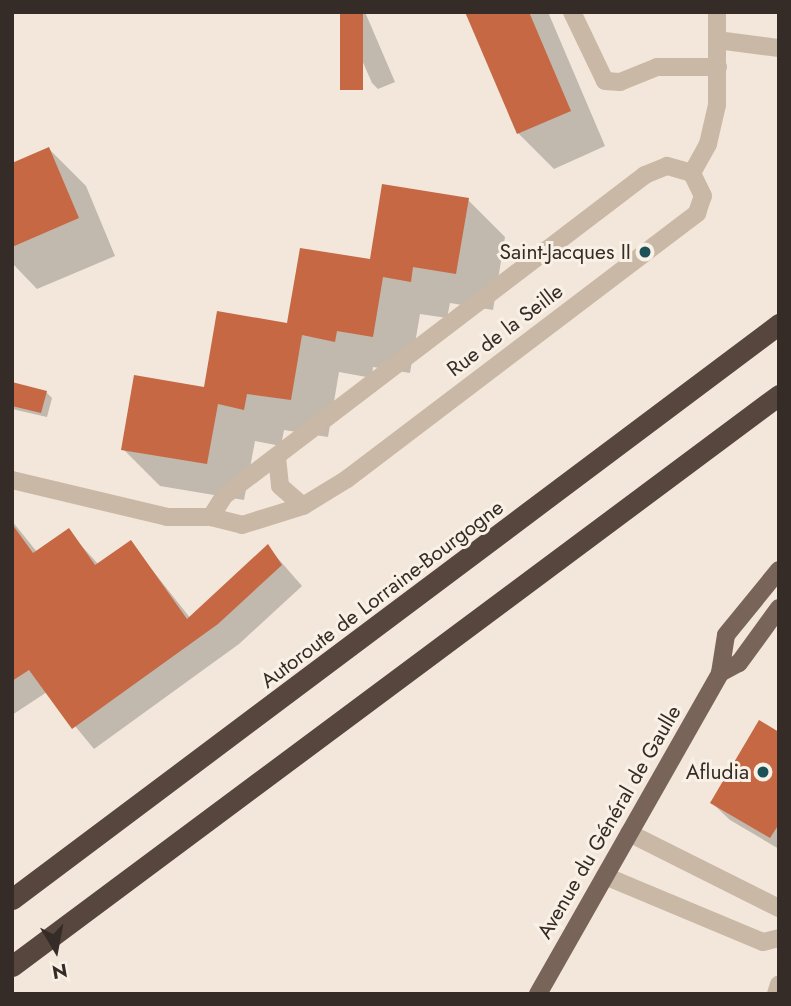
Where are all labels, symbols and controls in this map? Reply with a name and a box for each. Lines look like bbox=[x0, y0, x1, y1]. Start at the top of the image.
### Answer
place label: Saint-Jacques II bbox=[499, 239, 631, 265]
marker: Saint-Jacques II bbox=[637, 244, 653, 260]
street label: Rue de la Seille bbox=[442, 278, 568, 382]
street label: Autoroute de Lorraine-Bourgogne bbox=[256, 495, 508, 693]
street label: Avenue du Général de Gaulle bbox=[532, 701, 686, 943]
place label: Afludia bbox=[686, 759, 749, 785]
marker: Afludia bbox=[755, 764, 771, 780]
north arrow bbox=[21, 915, 91, 985]
text: N bbox=[50, 957, 70, 986]

